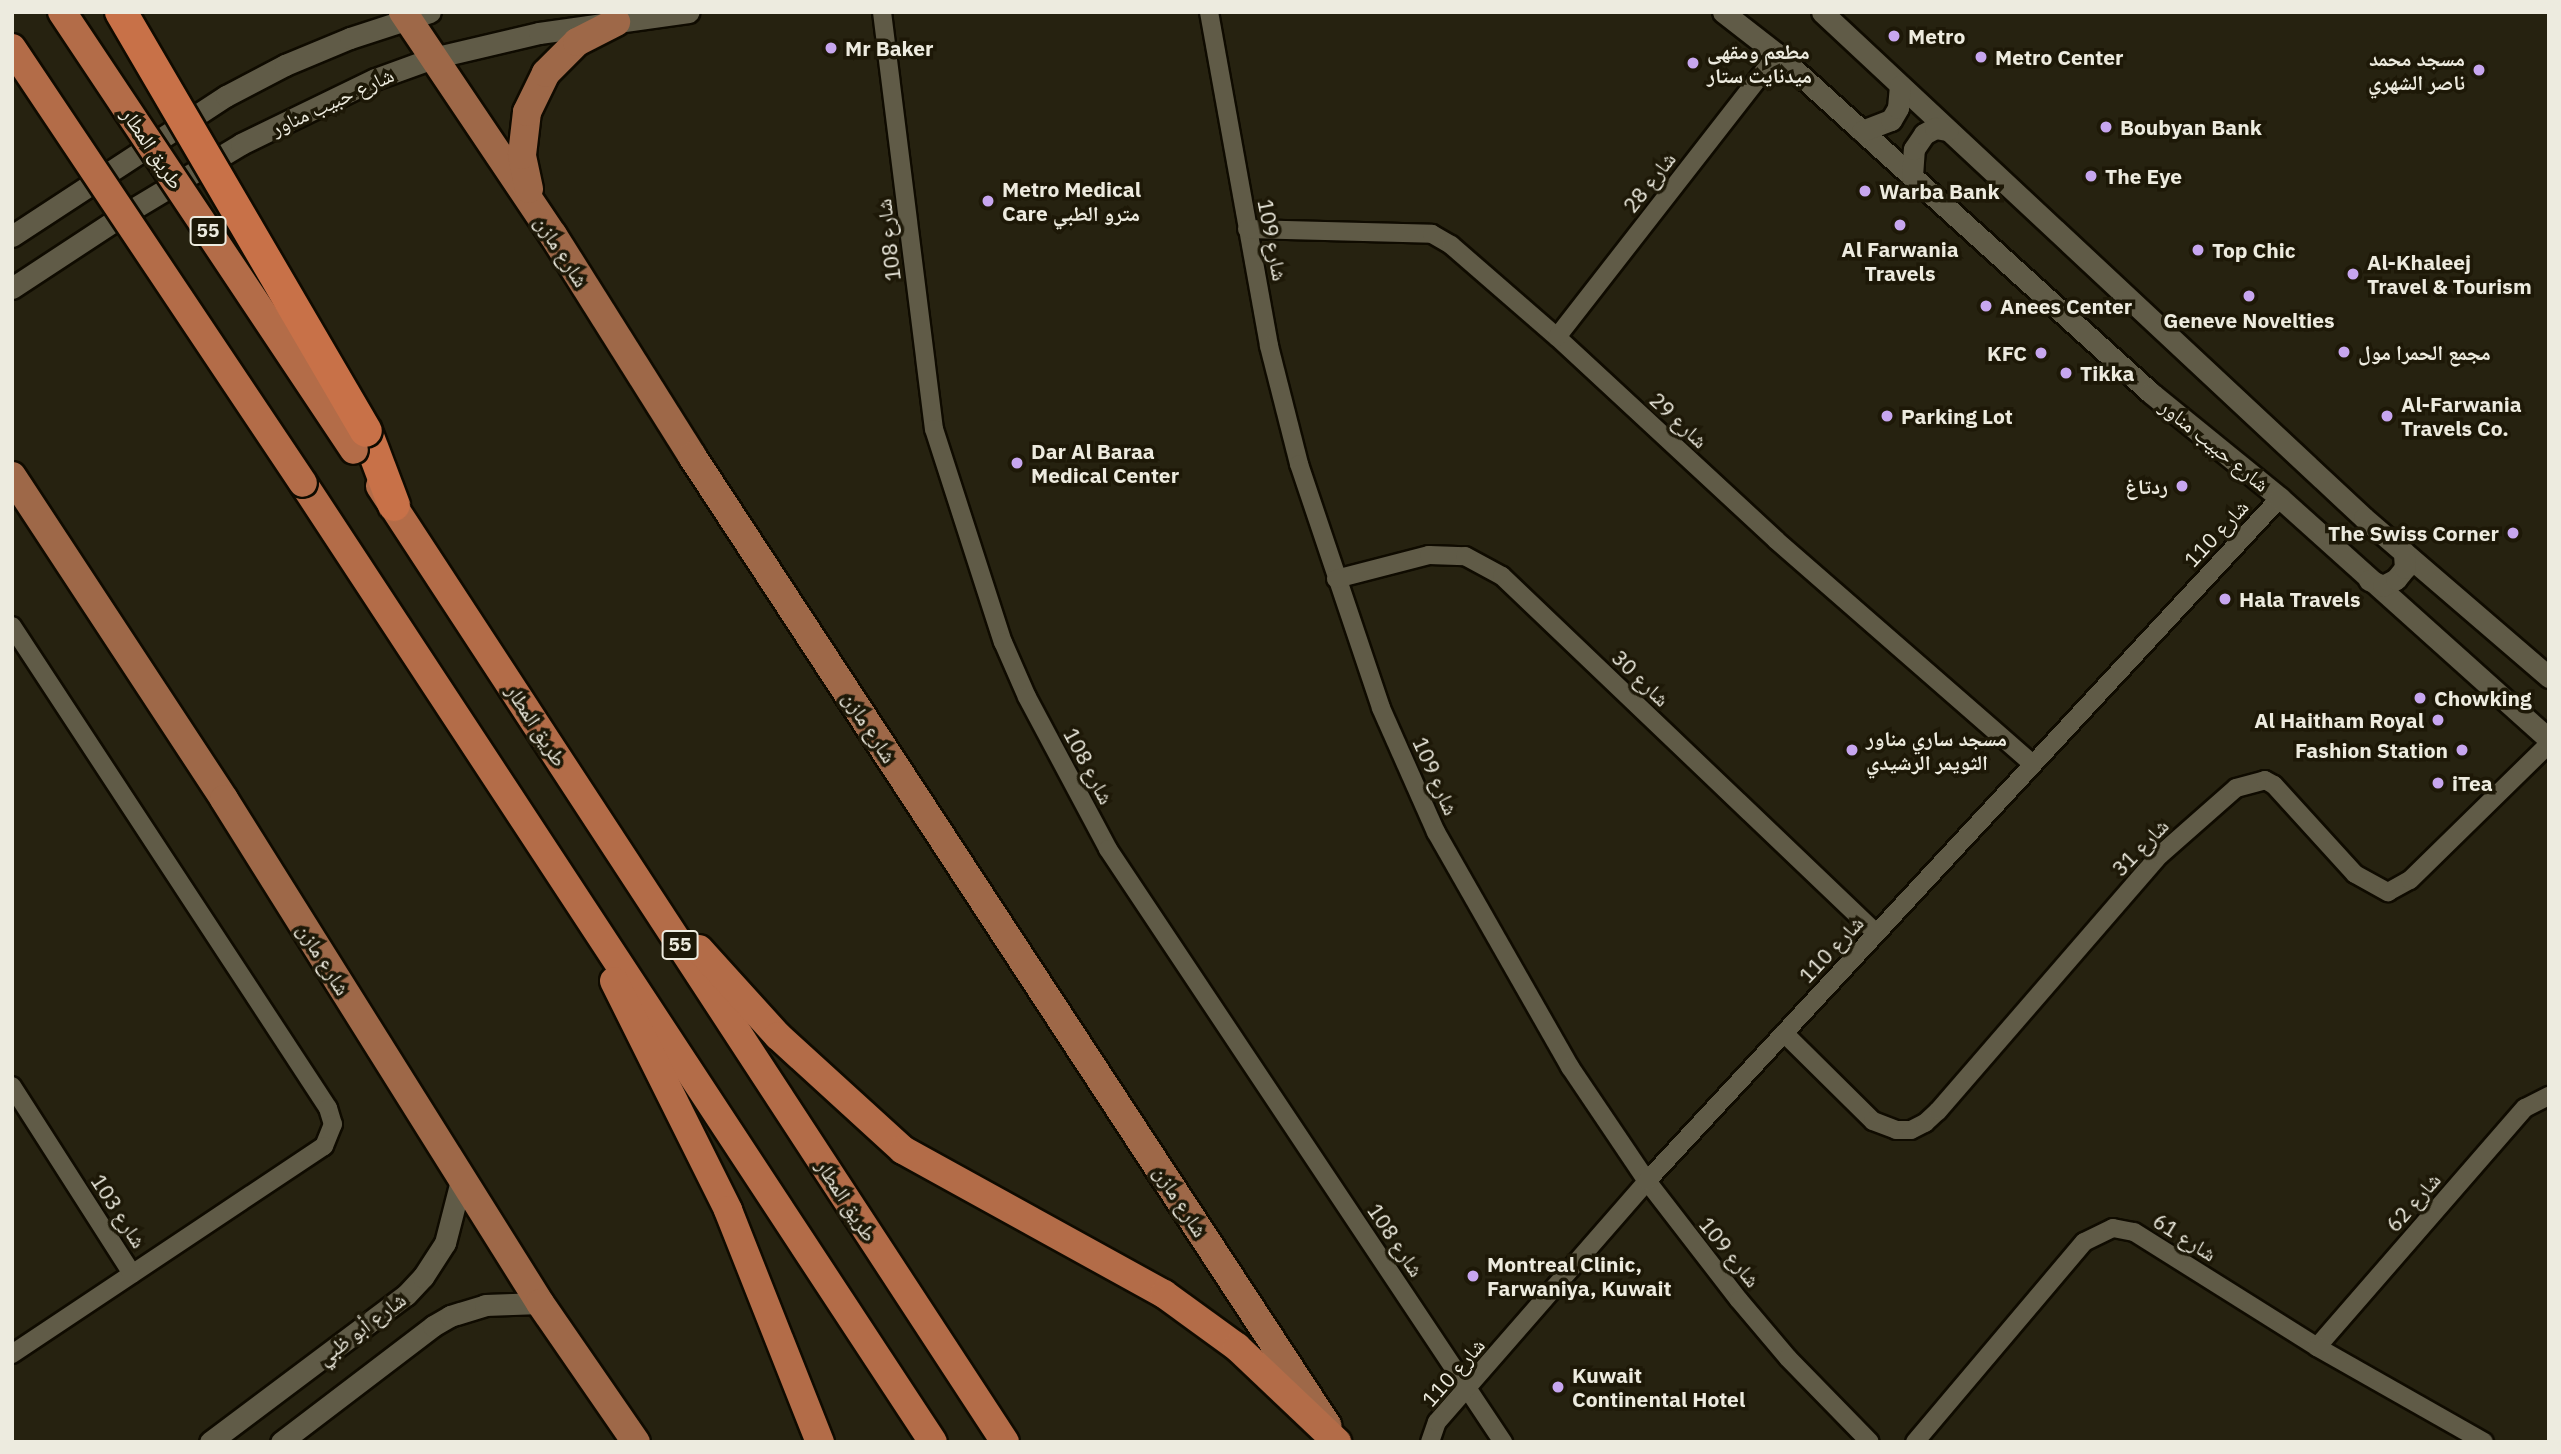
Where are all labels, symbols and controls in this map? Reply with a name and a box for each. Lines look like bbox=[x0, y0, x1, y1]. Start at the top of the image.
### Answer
place label: Metro bbox=[1908, 23, 1965, 49]
marker: Metro bbox=[1886, 28, 1902, 44]
place label: Mr Baker bbox=[845, 35, 933, 61]
place label: مطعم ومقهى ميدنايت ستار bbox=[1707, 38, 1812, 88]
marker: Mr Baker bbox=[823, 40, 839, 56]
place label: Metro Center bbox=[1995, 44, 2123, 70]
place label: مسجد محمد ناصر الشهري bbox=[2368, 45, 2465, 95]
marker: Metro Center bbox=[1973, 49, 1989, 65]
marker: مطعم ومقهى ميدنايت ستار bbox=[1685, 55, 1701, 71]
street label: شارع حبيب مناور bbox=[266, 61, 398, 141]
marker: مسجد محمد ناصر الشهري bbox=[2471, 62, 2487, 78]
street label: طريق المطار bbox=[117, 103, 189, 193]
place label: Boubyan Bank bbox=[2120, 114, 2262, 140]
marker: Boubyan Bank bbox=[2098, 119, 2114, 135]
street label: شارع 28 bbox=[1617, 147, 1681, 217]
place label: The Eye bbox=[2105, 163, 2182, 189]
marker: The Eye bbox=[2083, 168, 2099, 184]
place label: Metro Medical Care مترو الطبي bbox=[1002, 176, 1141, 226]
place label: Warba Bank bbox=[1879, 178, 1999, 204]
marker: Warba Bank bbox=[1857, 183, 1873, 199]
marker: Metro Medical Care مترو الطبي bbox=[980, 193, 996, 209]
street label: شارع 108 bbox=[870, 197, 906, 283]
street label: شارع 109 bbox=[1253, 197, 1293, 283]
street label: شارع مازن bbox=[530, 211, 594, 291]
road number: 55 bbox=[189, 216, 227, 246]
marker: Al Farwania Travels bbox=[1892, 217, 1908, 233]
place label: Al Farwania Travels bbox=[1841, 236, 1959, 286]
place label: Top Chic bbox=[2212, 237, 2296, 263]
marker: Top Chic bbox=[2190, 242, 2206, 258]
place label: Al-Khaleej Travel & Tourism bbox=[2367, 249, 2532, 299]
marker: Al-Khaleej Travel & Tourism bbox=[2345, 266, 2361, 282]
marker: Geneve Novelties bbox=[2241, 288, 2257, 304]
place label: Anees Center bbox=[2000, 293, 2132, 319]
marker: Anees Center bbox=[1978, 298, 1994, 314]
place label: Geneve Novelties bbox=[2163, 307, 2335, 333]
place label: مجمع الحمرا مول bbox=[2358, 339, 2491, 365]
place label: KFC bbox=[1987, 340, 2027, 366]
marker: مجمع الحمرا مول bbox=[2336, 344, 2352, 360]
marker: KFC bbox=[2033, 345, 2049, 361]
place label: Tikka bbox=[2080, 360, 2134, 386]
marker: Tikka bbox=[2058, 365, 2074, 381]
street label: شارع 29 bbox=[1645, 387, 1713, 453]
place label: Al-Farwania Travels Co. bbox=[2401, 391, 2522, 441]
street label: شارع حبيب مناور bbox=[2155, 393, 2275, 497]
place label: Parking Lot bbox=[1901, 403, 2013, 429]
marker: Parking Lot bbox=[1879, 408, 1895, 424]
marker: Al-Farwania Travels Co. bbox=[2379, 408, 2395, 424]
place label: Dar Al Baraa Medical Center bbox=[1031, 438, 1179, 488]
marker: Dar Al Baraa Medical Center bbox=[1009, 455, 1025, 471]
place label: ردتاغ bbox=[2125, 473, 2168, 499]
marker: ردتاغ bbox=[2174, 478, 2190, 494]
street label: شارع 110 bbox=[2179, 494, 2253, 572]
place label: The Swiss Corner bbox=[2328, 520, 2499, 546]
marker: The Swiss Corner bbox=[2505, 525, 2521, 541]
place label: Hala Travels bbox=[2239, 586, 2361, 612]
marker: Hala Travels bbox=[2217, 591, 2233, 607]
street label: شارع 30 bbox=[1607, 645, 1675, 711]
street label: طريق المطار bbox=[501, 679, 573, 771]
place label: Chowking bbox=[2434, 685, 2532, 711]
street label: شارع مازن bbox=[838, 687, 902, 767]
marker: Chowking bbox=[2412, 690, 2428, 706]
place label: Al Haitham Royal bbox=[2254, 707, 2424, 733]
marker: Al Haitham Royal bbox=[2430, 712, 2446, 728]
street label: شارع 108 bbox=[1058, 724, 1120, 808]
place label: مسجد ساري مناور الثويمر الرشيدي bbox=[1866, 725, 2007, 775]
street label: شارع 109 bbox=[1408, 733, 1464, 819]
place label: Fashion Station bbox=[2295, 737, 2448, 763]
marker: مسجد ساري مناور الثويمر الرشيدي bbox=[1844, 742, 1860, 758]
marker: Fashion Station bbox=[2454, 742, 2470, 758]
place label: iTea bbox=[2452, 770, 2493, 796]
marker: iTea bbox=[2430, 775, 2446, 791]
street label: شارع 31 bbox=[2107, 813, 2173, 881]
street label: شارع 110 bbox=[1794, 910, 1868, 988]
street label: شارع مازن bbox=[292, 918, 356, 1000]
road number: 55 bbox=[661, 930, 699, 960]
street label: طريق المطار bbox=[811, 1154, 883, 1246]
street label: شارع مازن bbox=[1149, 1161, 1213, 1241]
street label: شارع 62 bbox=[2381, 1167, 2445, 1237]
street label: شارع 103 bbox=[86, 1169, 152, 1253]
street label: شارع 108 bbox=[1362, 1199, 1430, 1281]
street label: شارع 61 bbox=[2149, 1208, 2221, 1266]
street label: شارع 109 bbox=[1694, 1212, 1766, 1292]
place label: Montreal Clinic, Farwaniya, Kuwait bbox=[1487, 1251, 1671, 1301]
marker: Montreal Clinic, Farwaniya, Kuwait bbox=[1465, 1268, 1481, 1284]
street label: شارع أبو ظبي bbox=[312, 1286, 410, 1370]
street label: شارع 110 bbox=[1416, 1333, 1490, 1411]
place label: Kuwait Continental Hotel bbox=[1572, 1362, 1745, 1412]
marker: Kuwait Continental Hotel bbox=[1550, 1379, 1566, 1395]

